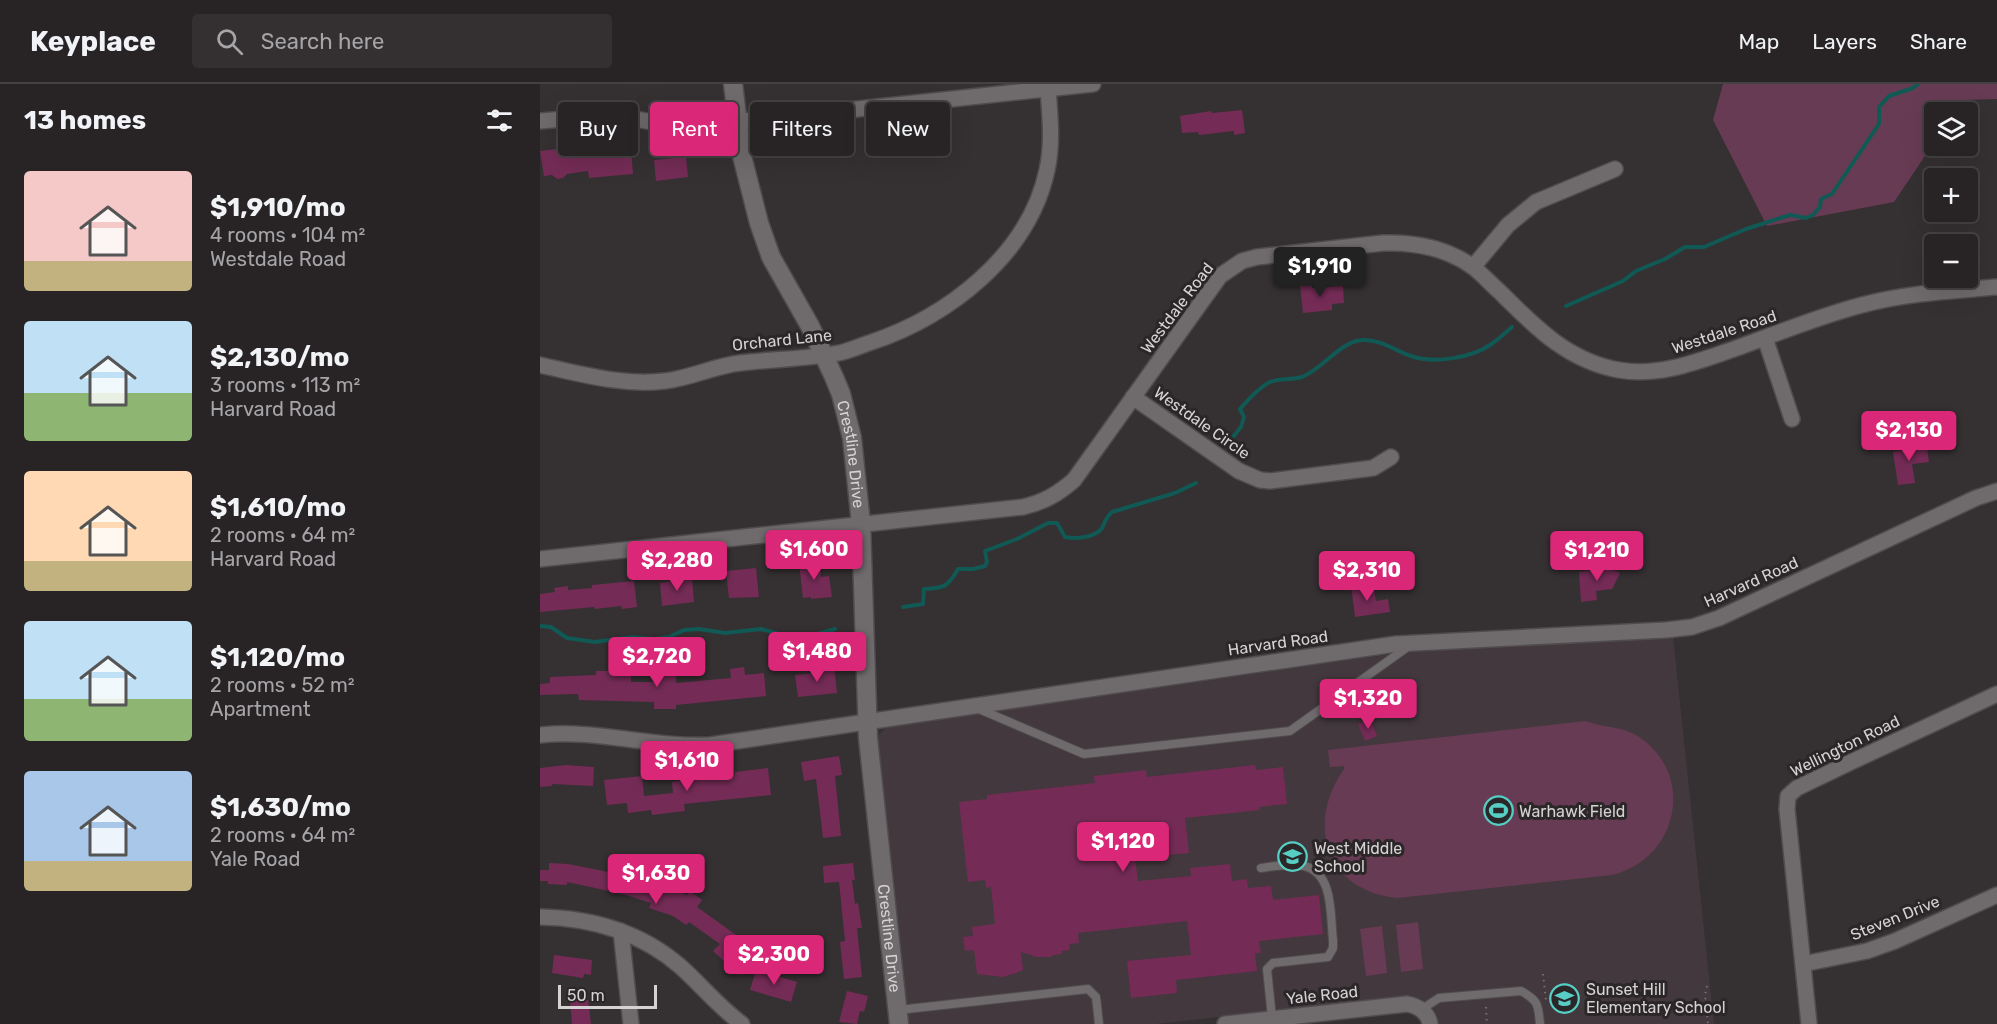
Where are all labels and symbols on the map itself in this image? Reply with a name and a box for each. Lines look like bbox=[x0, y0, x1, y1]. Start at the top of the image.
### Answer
pin: $1,910 bbox=[1271, 247, 1369, 298]
street label: Westdale Road bbox=[1137, 259, 1217, 357]
street label: Westdale Road bbox=[1669, 306, 1779, 358]
street label: Orchard Lane bbox=[731, 325, 833, 355]
street label: Westdale Circle bbox=[1150, 383, 1254, 463]
street label: Crestline Drive bbox=[833, 398, 869, 509]
pin: $2,130 bbox=[1860, 411, 1958, 462]
pin: $1,600 bbox=[765, 530, 863, 581]
pin: $1,210 bbox=[1548, 531, 1646, 582]
pin: $2,280 bbox=[628, 541, 726, 592]
pin: $2,310 bbox=[1318, 551, 1416, 602]
street label: Harvard Road bbox=[1701, 553, 1801, 611]
street label: Harvard Road bbox=[1227, 627, 1329, 659]
pin: $1,480 bbox=[768, 632, 866, 683]
pin: $2,720 bbox=[608, 637, 706, 688]
pin: $1,320 bbox=[1319, 679, 1417, 730]
street label: Wellington Road bbox=[1787, 711, 1903, 781]
pin: $1,610 bbox=[638, 741, 736, 792]
sports icon: Warhawk Field bbox=[1482, 795, 1514, 827]
place label: Warhawk Field bbox=[1519, 802, 1625, 821]
pin: $1,120 bbox=[1074, 822, 1172, 873]
place label: West Middle School bbox=[1314, 839, 1402, 876]
school or university icon: West Middle School bbox=[1277, 841, 1309, 873]
pin: $1,630 bbox=[607, 854, 705, 905]
street label: Crestline Drive bbox=[874, 883, 905, 993]
street label: Steven Drive bbox=[1848, 891, 1942, 945]
pin: $2,300 bbox=[725, 935, 823, 986]
place label: Sunset Hill Elementary School bbox=[1586, 980, 1726, 1017]
scale bar bbox=[558, 982, 657, 1010]
street label: Yale Road bbox=[1285, 982, 1359, 1008]
school or university icon: Sunset Hill Elementary School bbox=[1549, 982, 1581, 1014]

